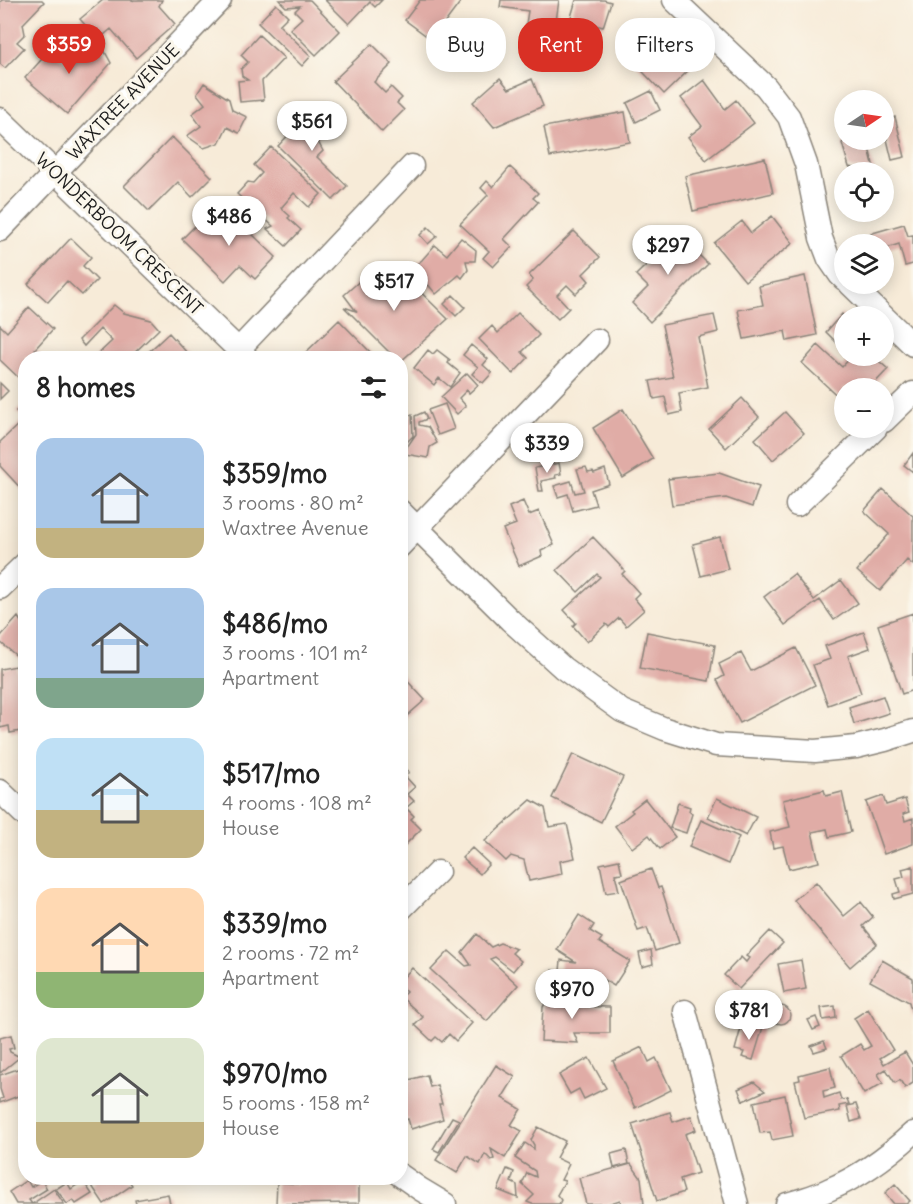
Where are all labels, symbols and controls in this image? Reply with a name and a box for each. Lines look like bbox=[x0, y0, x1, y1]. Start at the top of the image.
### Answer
chip: Buy bbox=[426, 18, 506, 72]
chip: Rent bbox=[518, 18, 603, 72]
chip: Filters bbox=[615, 18, 715, 72]
pin: $359 bbox=[33, 24, 105, 75]
text: $359 bbox=[46, 31, 92, 56]
street label: WAXTREE AVENUE bbox=[61, 39, 184, 165]
north arrow bbox=[834, 90, 894, 150]
map controls bbox=[834, 90, 894, 438]
pin: $561 bbox=[276, 101, 348, 152]
text: $561 bbox=[291, 108, 333, 133]
street label: WONDERBOOM CRESCENT bbox=[31, 148, 208, 320]
button: locate bbox=[834, 162, 894, 222]
pin: $486 bbox=[193, 196, 265, 247]
text: $486 bbox=[206, 203, 252, 228]
pin: $297 bbox=[632, 225, 704, 276]
text: $297 bbox=[646, 232, 690, 257]
button: layers bbox=[834, 234, 894, 294]
pin: $517 bbox=[358, 261, 430, 312]
text: $517 bbox=[374, 268, 414, 293]
button: + bbox=[834, 306, 894, 366]
text: 8 homes bbox=[36, 371, 135, 404]
icon: filters bbox=[357, 371, 390, 404]
button: − bbox=[834, 378, 894, 438]
pin: $339 bbox=[511, 423, 583, 474]
text: $339 bbox=[524, 430, 570, 455]
text: $359/mo bbox=[222, 457, 327, 490]
icon: home bbox=[84, 462, 156, 534]
text: 3 rooms · 80 m² bbox=[222, 490, 364, 515]
text: Waxtree Avenue bbox=[222, 515, 368, 540]
text: $486/mo bbox=[222, 607, 328, 640]
icon: home bbox=[84, 612, 156, 684]
text: 3 rooms · 101 m² bbox=[222, 640, 368, 665]
text: Apartment bbox=[222, 665, 319, 690]
text: $517/mo bbox=[222, 757, 320, 790]
icon: home bbox=[84, 762, 156, 834]
text: 4 rooms · 108 m² bbox=[222, 790, 372, 815]
text: House bbox=[222, 815, 279, 840]
text: $339/mo bbox=[222, 907, 327, 940]
icon: home bbox=[84, 912, 156, 984]
text: 2 rooms · 72 m² bbox=[222, 940, 359, 965]
text: Apartment bbox=[222, 965, 319, 990]
pin: $970 bbox=[536, 969, 608, 1020]
text: $970 bbox=[549, 976, 595, 1001]
pin: $781 bbox=[713, 990, 785, 1041]
text: $781 bbox=[729, 997, 769, 1022]
text: $970/mo bbox=[222, 1057, 327, 1090]
icon: home bbox=[84, 1062, 156, 1134]
text: 5 rooms · 158 m² bbox=[222, 1090, 370, 1115]
text: House bbox=[222, 1115, 279, 1140]

